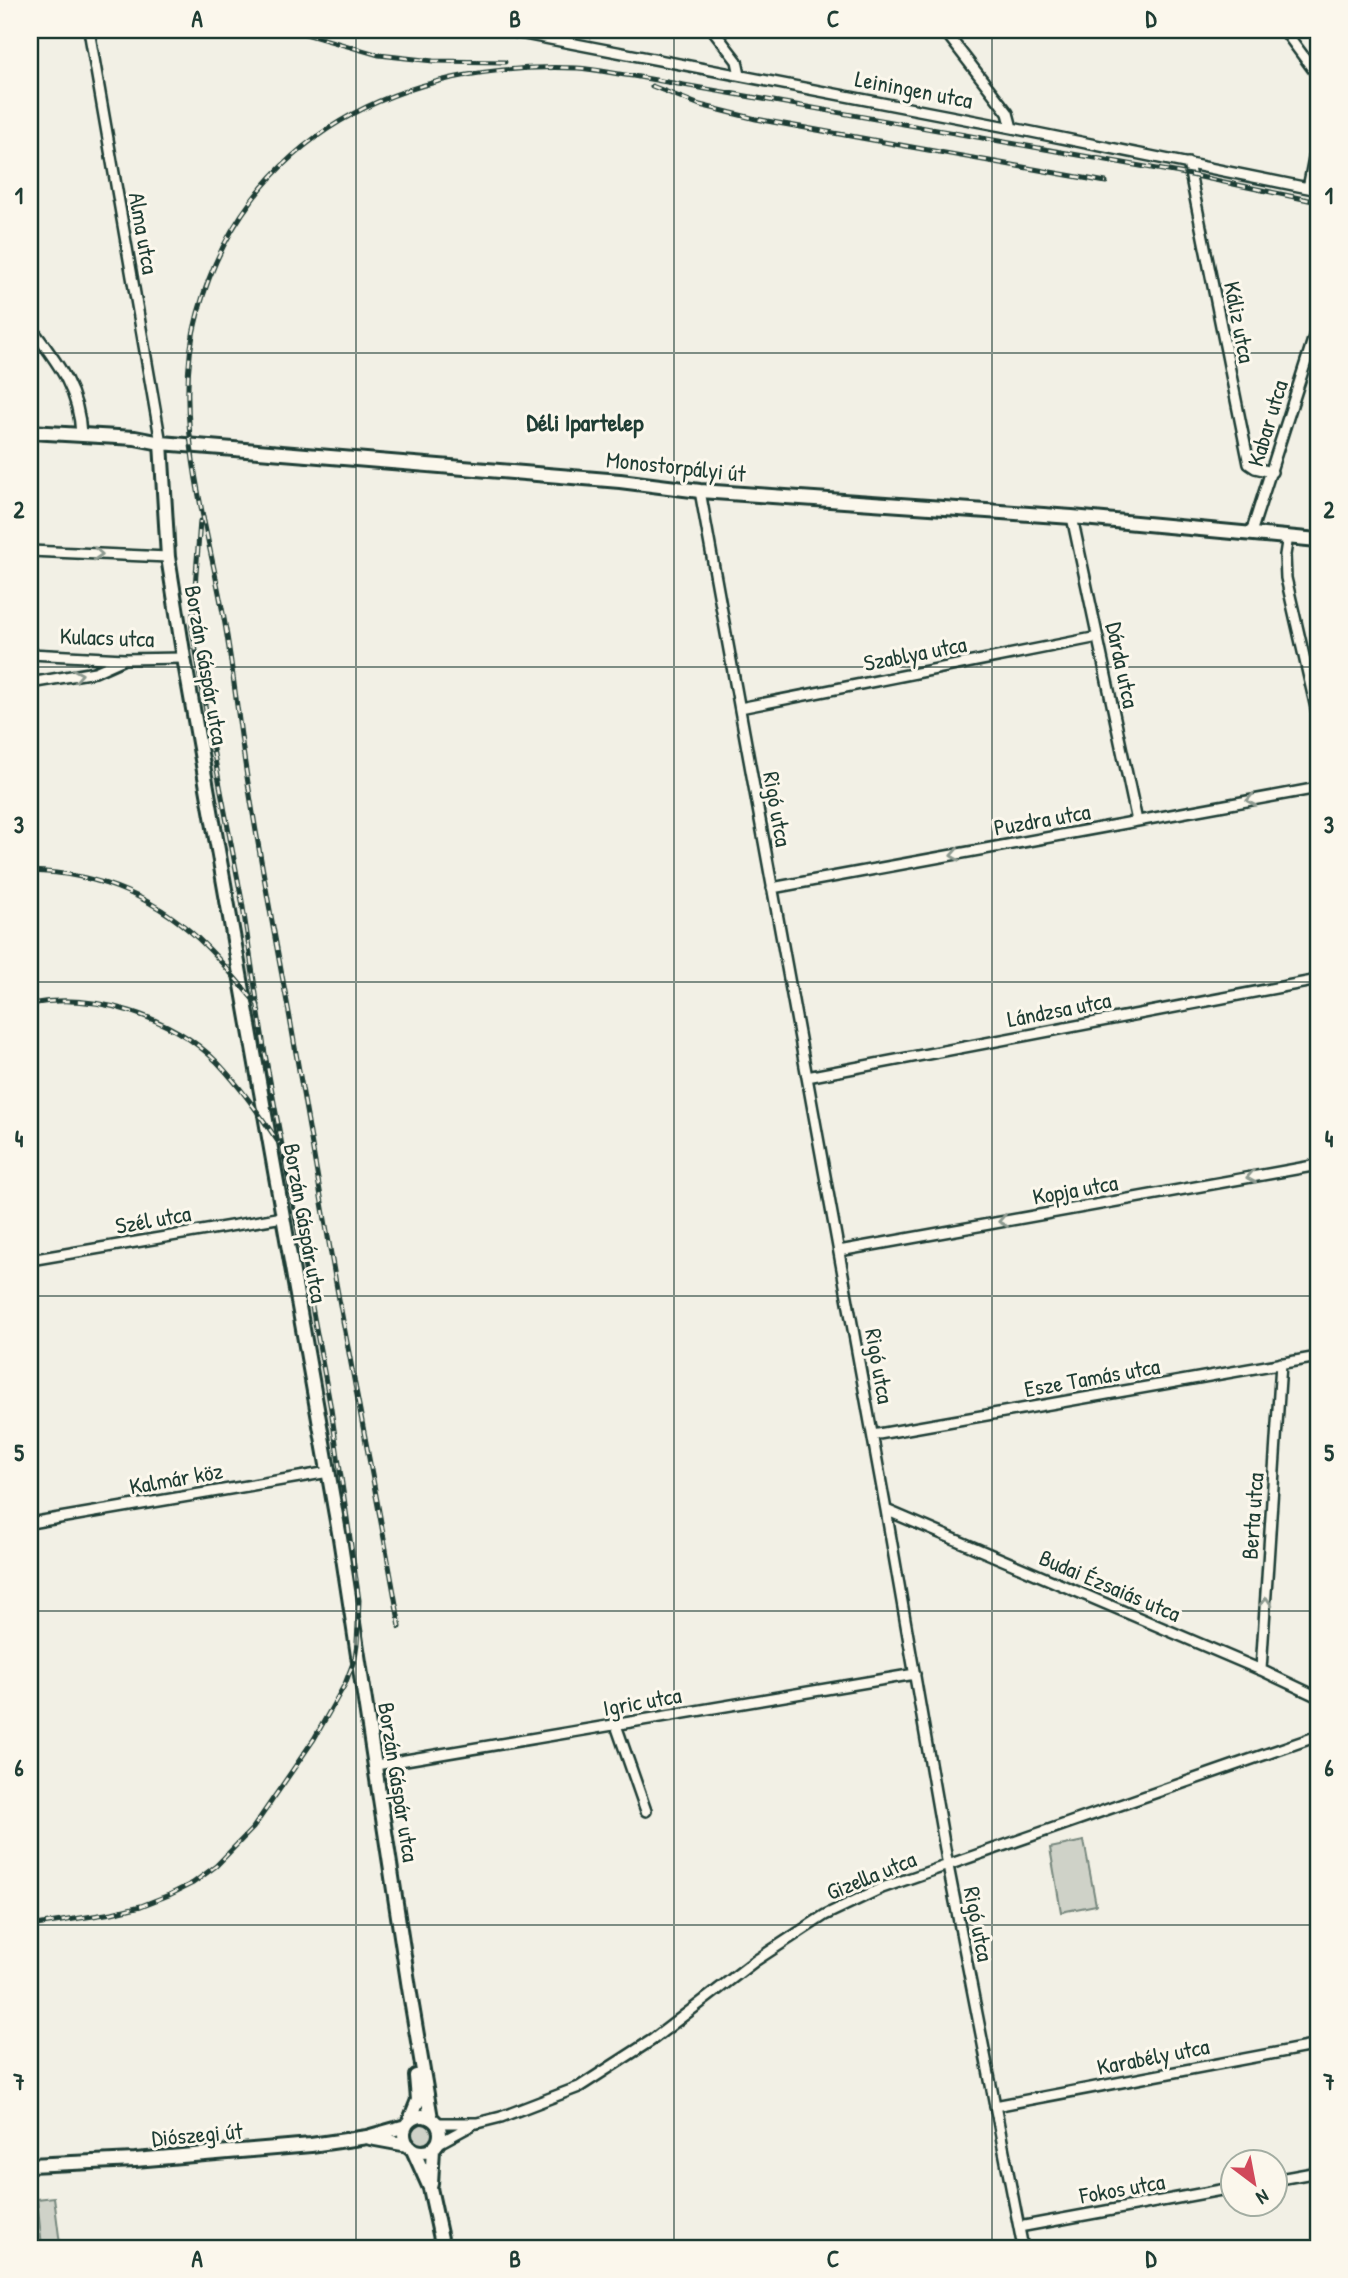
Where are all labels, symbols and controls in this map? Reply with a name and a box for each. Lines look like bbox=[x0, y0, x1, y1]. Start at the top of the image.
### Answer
text: A bbox=[191, 3, 203, 34]
text: B bbox=[509, 3, 521, 34]
text: C bbox=[827, 3, 839, 34]
text: D bbox=[1146, 3, 1158, 34]
street label: Leiningen utca bbox=[853, 62, 975, 116]
text: 1 bbox=[15, 180, 23, 211]
text: 1 bbox=[1325, 180, 1333, 211]
street label: Alma utca bbox=[122, 190, 166, 276]
street label: Káliz utca bbox=[1217, 279, 1263, 365]
street label: Kabar utca bbox=[1239, 376, 1295, 470]
district label: Déli Ipartelep bbox=[527, 406, 644, 439]
street label: Monostorpályi út bbox=[605, 443, 748, 489]
text: 2 bbox=[14, 494, 25, 525]
text: 2 bbox=[1324, 494, 1335, 525]
one-way arrow bbox=[93, 546, 104, 561]
street label: Borzán Gáspár utca bbox=[178, 583, 236, 747]
street label: Dárda utca bbox=[1099, 619, 1147, 711]
street label: Kulacs utca bbox=[59, 620, 155, 654]
street label: Szablya utca bbox=[861, 628, 969, 678]
one-way arrow bbox=[72, 668, 84, 683]
street label: Rigó utca bbox=[756, 769, 800, 849]
one-way arrow bbox=[1245, 792, 1257, 807]
street label: Puzdra utca bbox=[991, 795, 1093, 843]
text: 3 bbox=[14, 809, 24, 840]
text: 3 bbox=[1324, 809, 1334, 840]
one-way arrow bbox=[949, 846, 961, 861]
street label: Lándzsa utca bbox=[1005, 984, 1113, 1034]
text: 4 bbox=[15, 1123, 24, 1154]
text: 4 bbox=[1325, 1123, 1334, 1154]
street label: Borzán Gáspár utca bbox=[277, 1141, 335, 1305]
street label: Kopja utca bbox=[1030, 1166, 1120, 1212]
one-way arrow bbox=[1245, 1169, 1257, 1184]
street label: Szél utca bbox=[113, 1197, 193, 1241]
one-way arrow bbox=[997, 1213, 1009, 1228]
street label: Rigó utca bbox=[858, 1326, 902, 1406]
street label: Esze Tamás utca bbox=[1022, 1350, 1162, 1404]
text: 5 bbox=[14, 1437, 24, 1468]
text: 5 bbox=[1324, 1437, 1334, 1468]
street label: Kalmár köz bbox=[127, 1454, 225, 1501]
street label: Berta utca bbox=[1234, 1472, 1270, 1560]
street label: Budai Ézsaiás utca bbox=[1035, 1541, 1185, 1629]
one-way arrow bbox=[1258, 1596, 1273, 1607]
street label: Igric utca bbox=[600, 1679, 684, 1723]
street label: Borzán Gáspár utca bbox=[371, 1700, 427, 1864]
text: 6 bbox=[14, 1752, 24, 1783]
text: 6 bbox=[1324, 1752, 1334, 1783]
street label: Gizella utca bbox=[821, 1843, 921, 1907]
street label: Rigó utca bbox=[957, 1884, 1001, 1964]
street label: Karabély utca bbox=[1094, 2030, 1212, 2082]
text: 7 bbox=[12, 2066, 25, 2097]
text: 7 bbox=[1322, 2066, 1335, 2097]
street label: Diószegi út bbox=[150, 2114, 245, 2153]
north arrow bbox=[1218, 2148, 1288, 2218]
street label: Fokos utca bbox=[1076, 2165, 1167, 2211]
text: N bbox=[1252, 2184, 1274, 2211]
text: A bbox=[191, 2243, 203, 2274]
text: B bbox=[509, 2243, 521, 2274]
text: C bbox=[827, 2243, 839, 2274]
text: D bbox=[1146, 2243, 1158, 2274]

